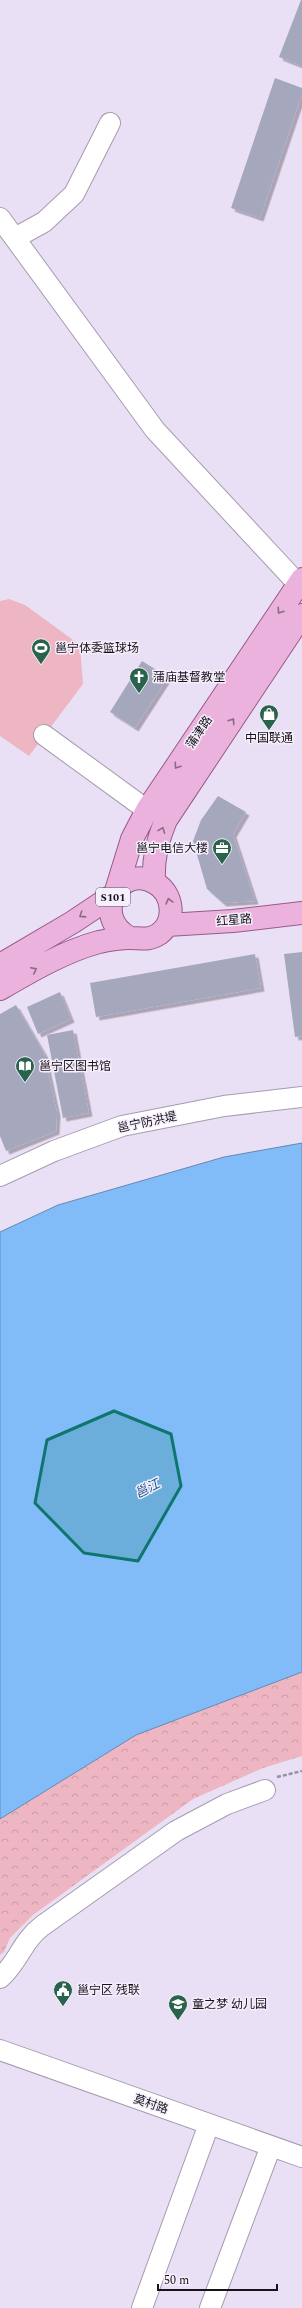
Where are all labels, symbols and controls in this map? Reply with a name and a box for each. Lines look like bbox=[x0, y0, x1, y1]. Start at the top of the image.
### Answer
one-way arrow bbox=[277, 607, 285, 614]
sports icon: 邕宁体委篮球场 bbox=[30, 637, 52, 665]
place label: 邕宁体委篮球场 bbox=[55, 639, 139, 658]
church icon: 蒲庙基督教堂 bbox=[128, 666, 150, 694]
place label: 蒲庙基督教堂 bbox=[153, 668, 225, 687]
shop icon: 中国联通 bbox=[258, 703, 280, 731]
street label: 蒲津路 bbox=[181, 712, 217, 753]
one-way arrow bbox=[227, 718, 234, 725]
place label: 中国联通 bbox=[245, 729, 293, 748]
one-way arrow bbox=[174, 762, 182, 769]
one-way arrow bbox=[157, 827, 165, 834]
office icon: 邕宁电信大楼 bbox=[211, 837, 233, 865]
place label: 邕宁电信大楼 bbox=[136, 839, 208, 858]
road number: S101 bbox=[96, 888, 130, 906]
one-way arrow bbox=[165, 898, 174, 905]
street label: 红星路 bbox=[215, 909, 253, 932]
one-way arrow bbox=[79, 911, 86, 918]
one-way arrow bbox=[30, 967, 37, 975]
library icon: 邕宁区图书馆 bbox=[14, 1055, 36, 1083]
place label: 邕宁区图书馆 bbox=[39, 1057, 111, 1076]
street label: 邕宁防洪堤 bbox=[116, 1107, 178, 1138]
water label: 邕江 bbox=[131, 1473, 165, 1504]
public building icon: 邕宁区 残联 bbox=[52, 1979, 74, 2007]
place label: 邕宁区 残联 bbox=[77, 1981, 140, 2000]
school or university icon: 童之梦 幼儿园 bbox=[167, 1993, 189, 2021]
place label: 童之梦 幼儿园 bbox=[192, 1995, 267, 2014]
street label: 莫村路 bbox=[131, 2090, 171, 2119]
scale bar bbox=[158, 2266, 277, 2292]
text: 50 m bbox=[164, 2271, 189, 2290]

